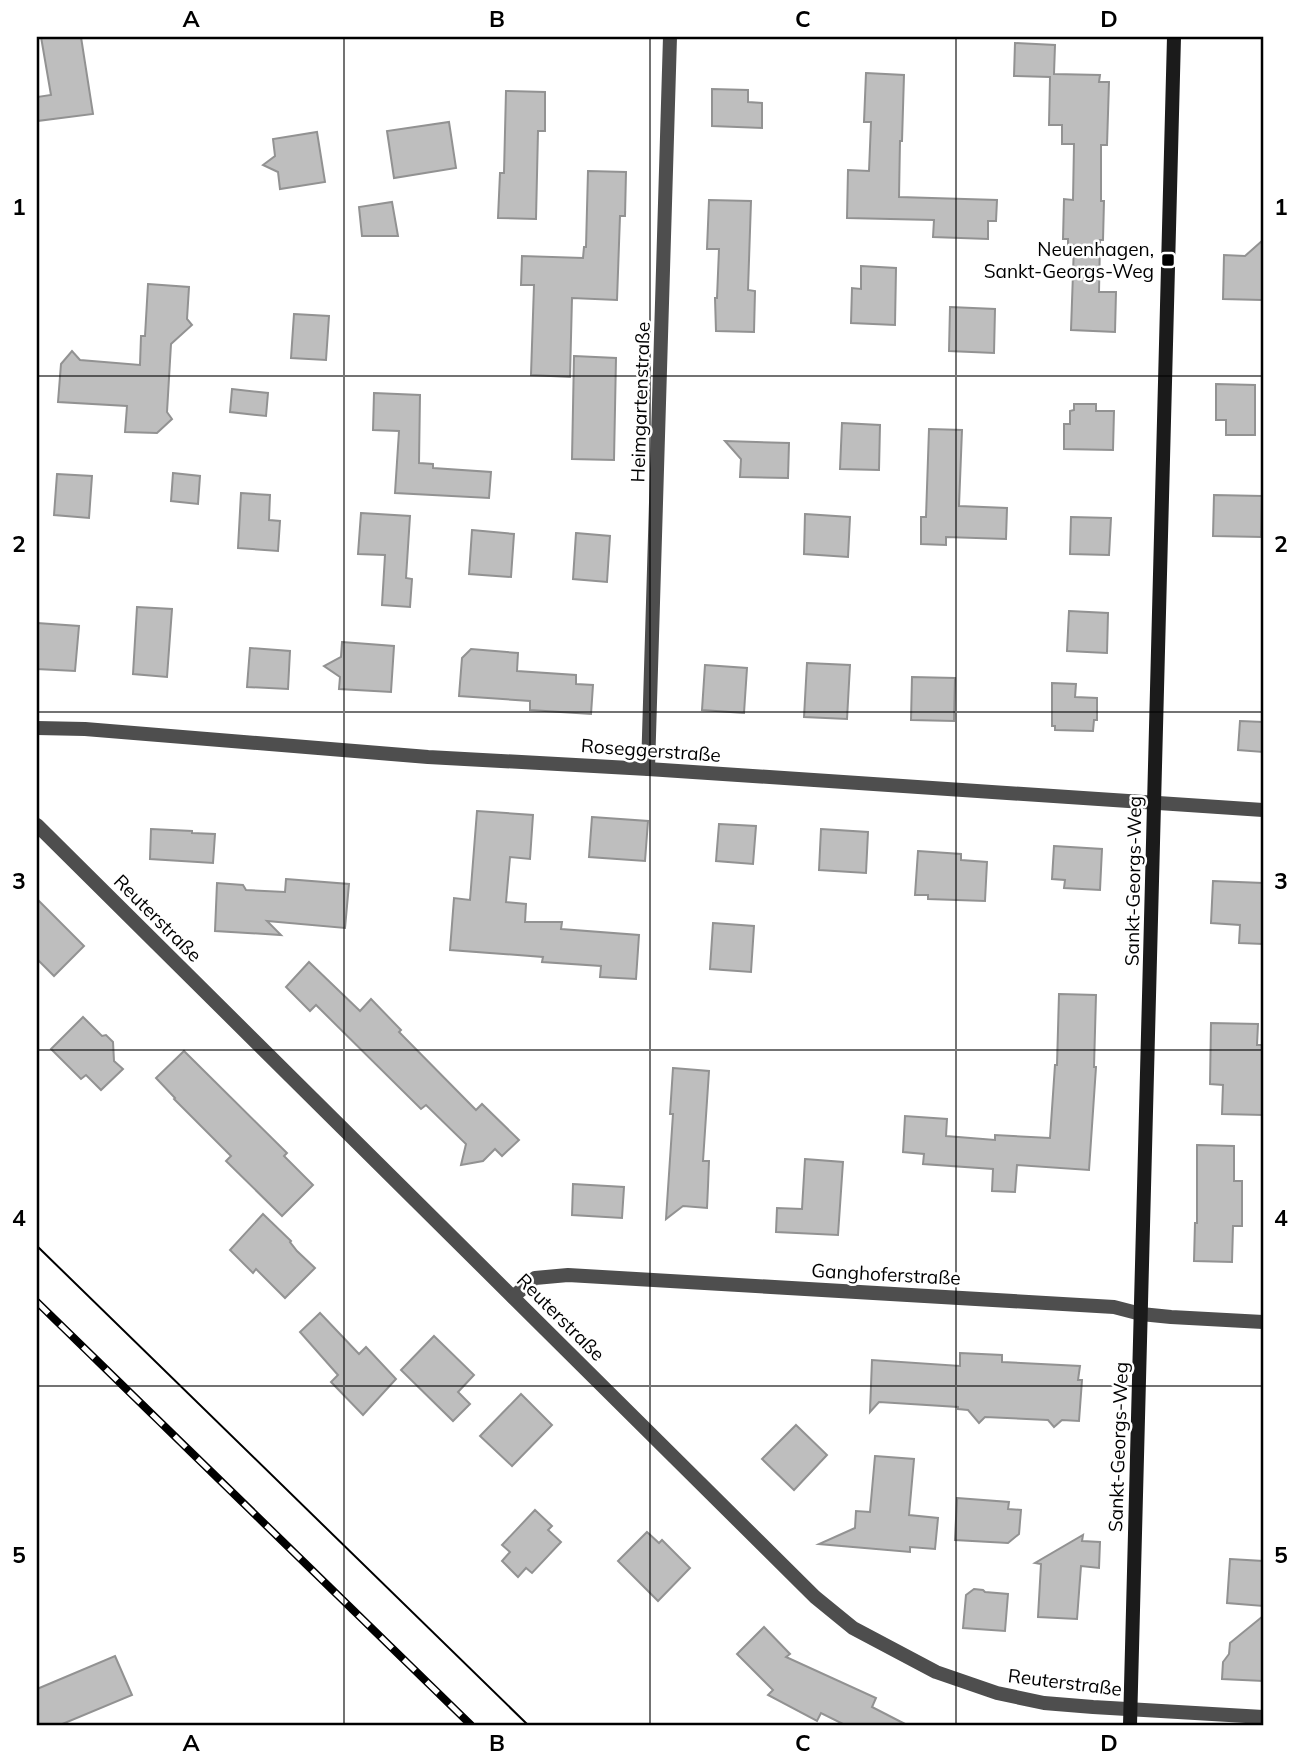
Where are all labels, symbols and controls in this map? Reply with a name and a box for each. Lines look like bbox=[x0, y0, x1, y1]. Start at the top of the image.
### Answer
text: A bbox=[182, 4, 200, 33]
text: B bbox=[489, 4, 505, 33]
text: C bbox=[795, 4, 811, 33]
text: D bbox=[1100, 4, 1118, 33]
text: 1 bbox=[12, 192, 26, 221]
text: 1 bbox=[1274, 192, 1288, 221]
place label: Neuenhagen, Sankt-Georgs-Weg bbox=[984, 237, 1154, 283]
marker: Neuenhagen, Sankt-Georgs-Weg bbox=[1160, 252, 1176, 268]
street label: Heimgartenstraße bbox=[625, 321, 655, 483]
text: 2 bbox=[12, 529, 26, 558]
text: 2 bbox=[1274, 529, 1288, 558]
street label: Roseggerstraße bbox=[580, 733, 722, 767]
street label: Sankt-Georgs-Weg bbox=[1120, 796, 1146, 966]
text: 3 bbox=[12, 866, 26, 895]
text: 3 bbox=[1274, 866, 1288, 895]
street label: Reuterstraße bbox=[109, 869, 207, 967]
text: 4 bbox=[12, 1203, 26, 1232]
text: 4 bbox=[1274, 1203, 1288, 1232]
street label: Ganghoferstraße bbox=[811, 1258, 961, 1290]
street label: Reuterstraße bbox=[512, 1268, 610, 1366]
street label: Sankt-Georgs-Weg bbox=[1103, 1361, 1133, 1533]
text: 5 bbox=[12, 1540, 26, 1569]
text: 5 bbox=[1274, 1540, 1288, 1569]
street label: Reuterstraße bbox=[1007, 1663, 1123, 1701]
text: A bbox=[182, 1728, 200, 1757]
text: B bbox=[489, 1728, 505, 1757]
text: C bbox=[795, 1728, 811, 1757]
text: D bbox=[1100, 1728, 1118, 1757]

